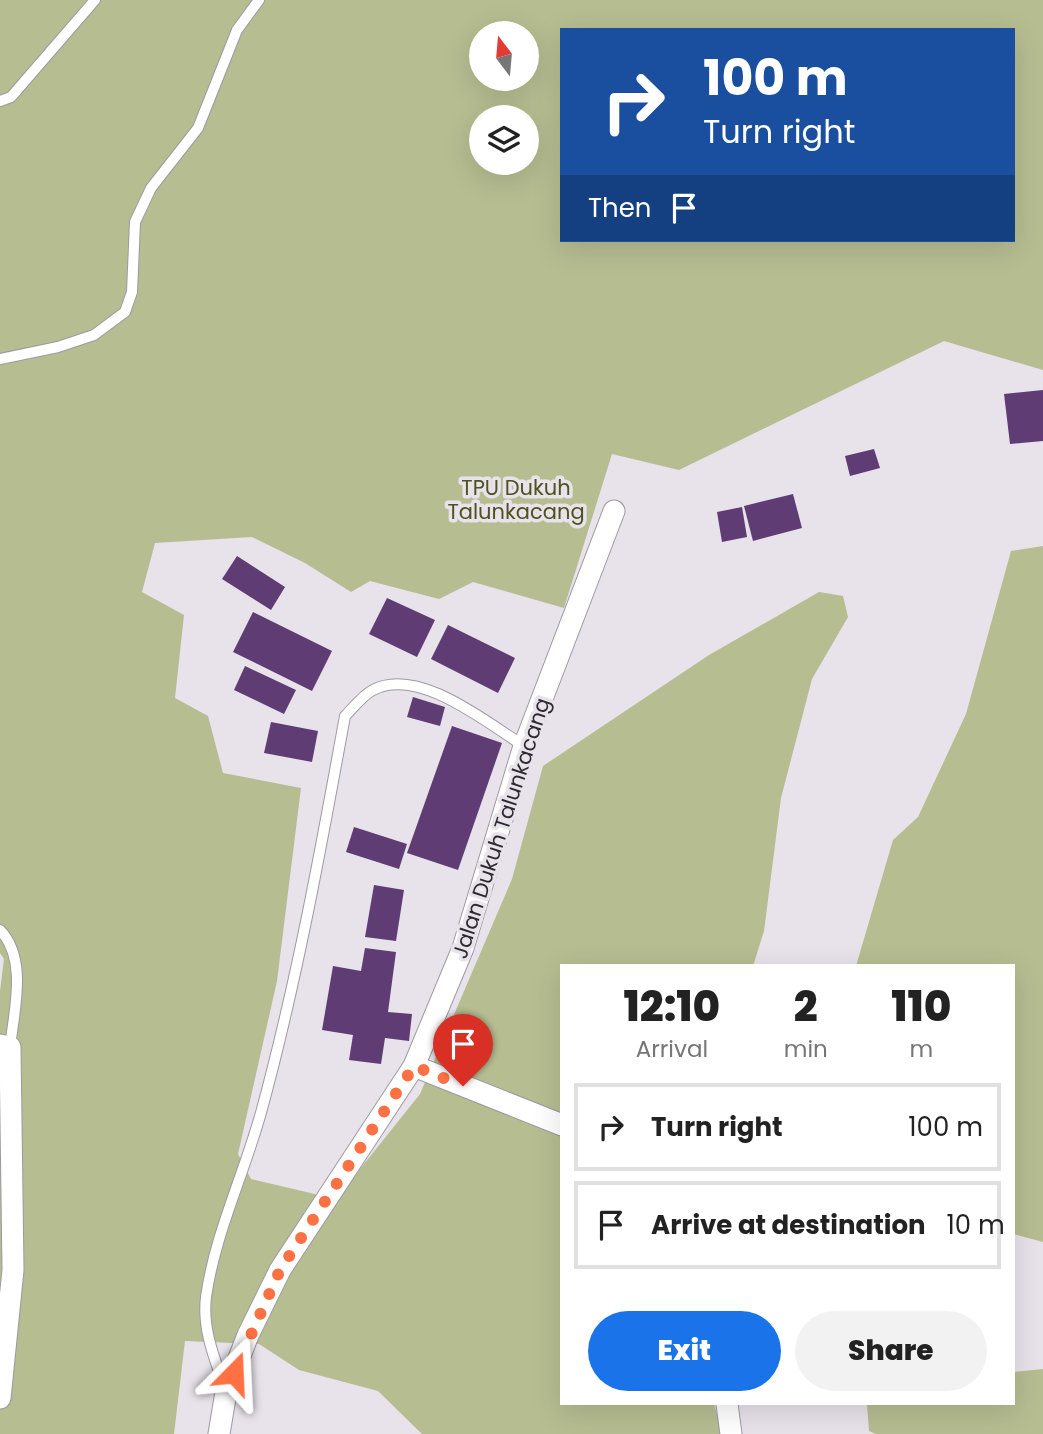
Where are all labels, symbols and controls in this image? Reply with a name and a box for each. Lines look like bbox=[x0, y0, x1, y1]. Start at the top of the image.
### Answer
north arrow bbox=[469, 21, 539, 91]
map controls bbox=[469, 21, 539, 175]
text: 100 m bbox=[703, 44, 848, 112]
icon: right bbox=[588, 56, 679, 147]
button: layers bbox=[469, 105, 539, 175]
text: Turn right bbox=[703, 109, 855, 154]
icon: arrive bbox=[665, 189, 703, 227]
text: Then bbox=[588, 190, 651, 226]
park label: TPU Dukuh Talunkacang bbox=[447, 473, 585, 526]
street label: Jalan Dukuh Talunkacang bbox=[445, 694, 557, 962]
text: 12:10 bbox=[624, 977, 720, 1036]
text: 2 bbox=[794, 977, 818, 1036]
text: 110 bbox=[891, 977, 951, 1036]
pin bbox=[433, 1014, 493, 1086]
icon: arrive bbox=[444, 1025, 482, 1063]
text: Arrival bbox=[636, 1033, 708, 1065]
text: min bbox=[784, 1033, 828, 1065]
text: m bbox=[910, 1033, 933, 1065]
icon: right bbox=[592, 1108, 630, 1146]
text: Turn right bbox=[651, 1109, 783, 1145]
text: 100 m bbox=[908, 1109, 983, 1145]
icon: arrive bbox=[592, 1206, 630, 1244]
text: Arrive at destination bbox=[651, 1207, 926, 1243]
text: 10 m bbox=[947, 1207, 1005, 1243]
button: Exit bbox=[588, 1311, 781, 1391]
button: Share bbox=[795, 1311, 987, 1391]
position arrow bbox=[197, 1336, 271, 1410]

